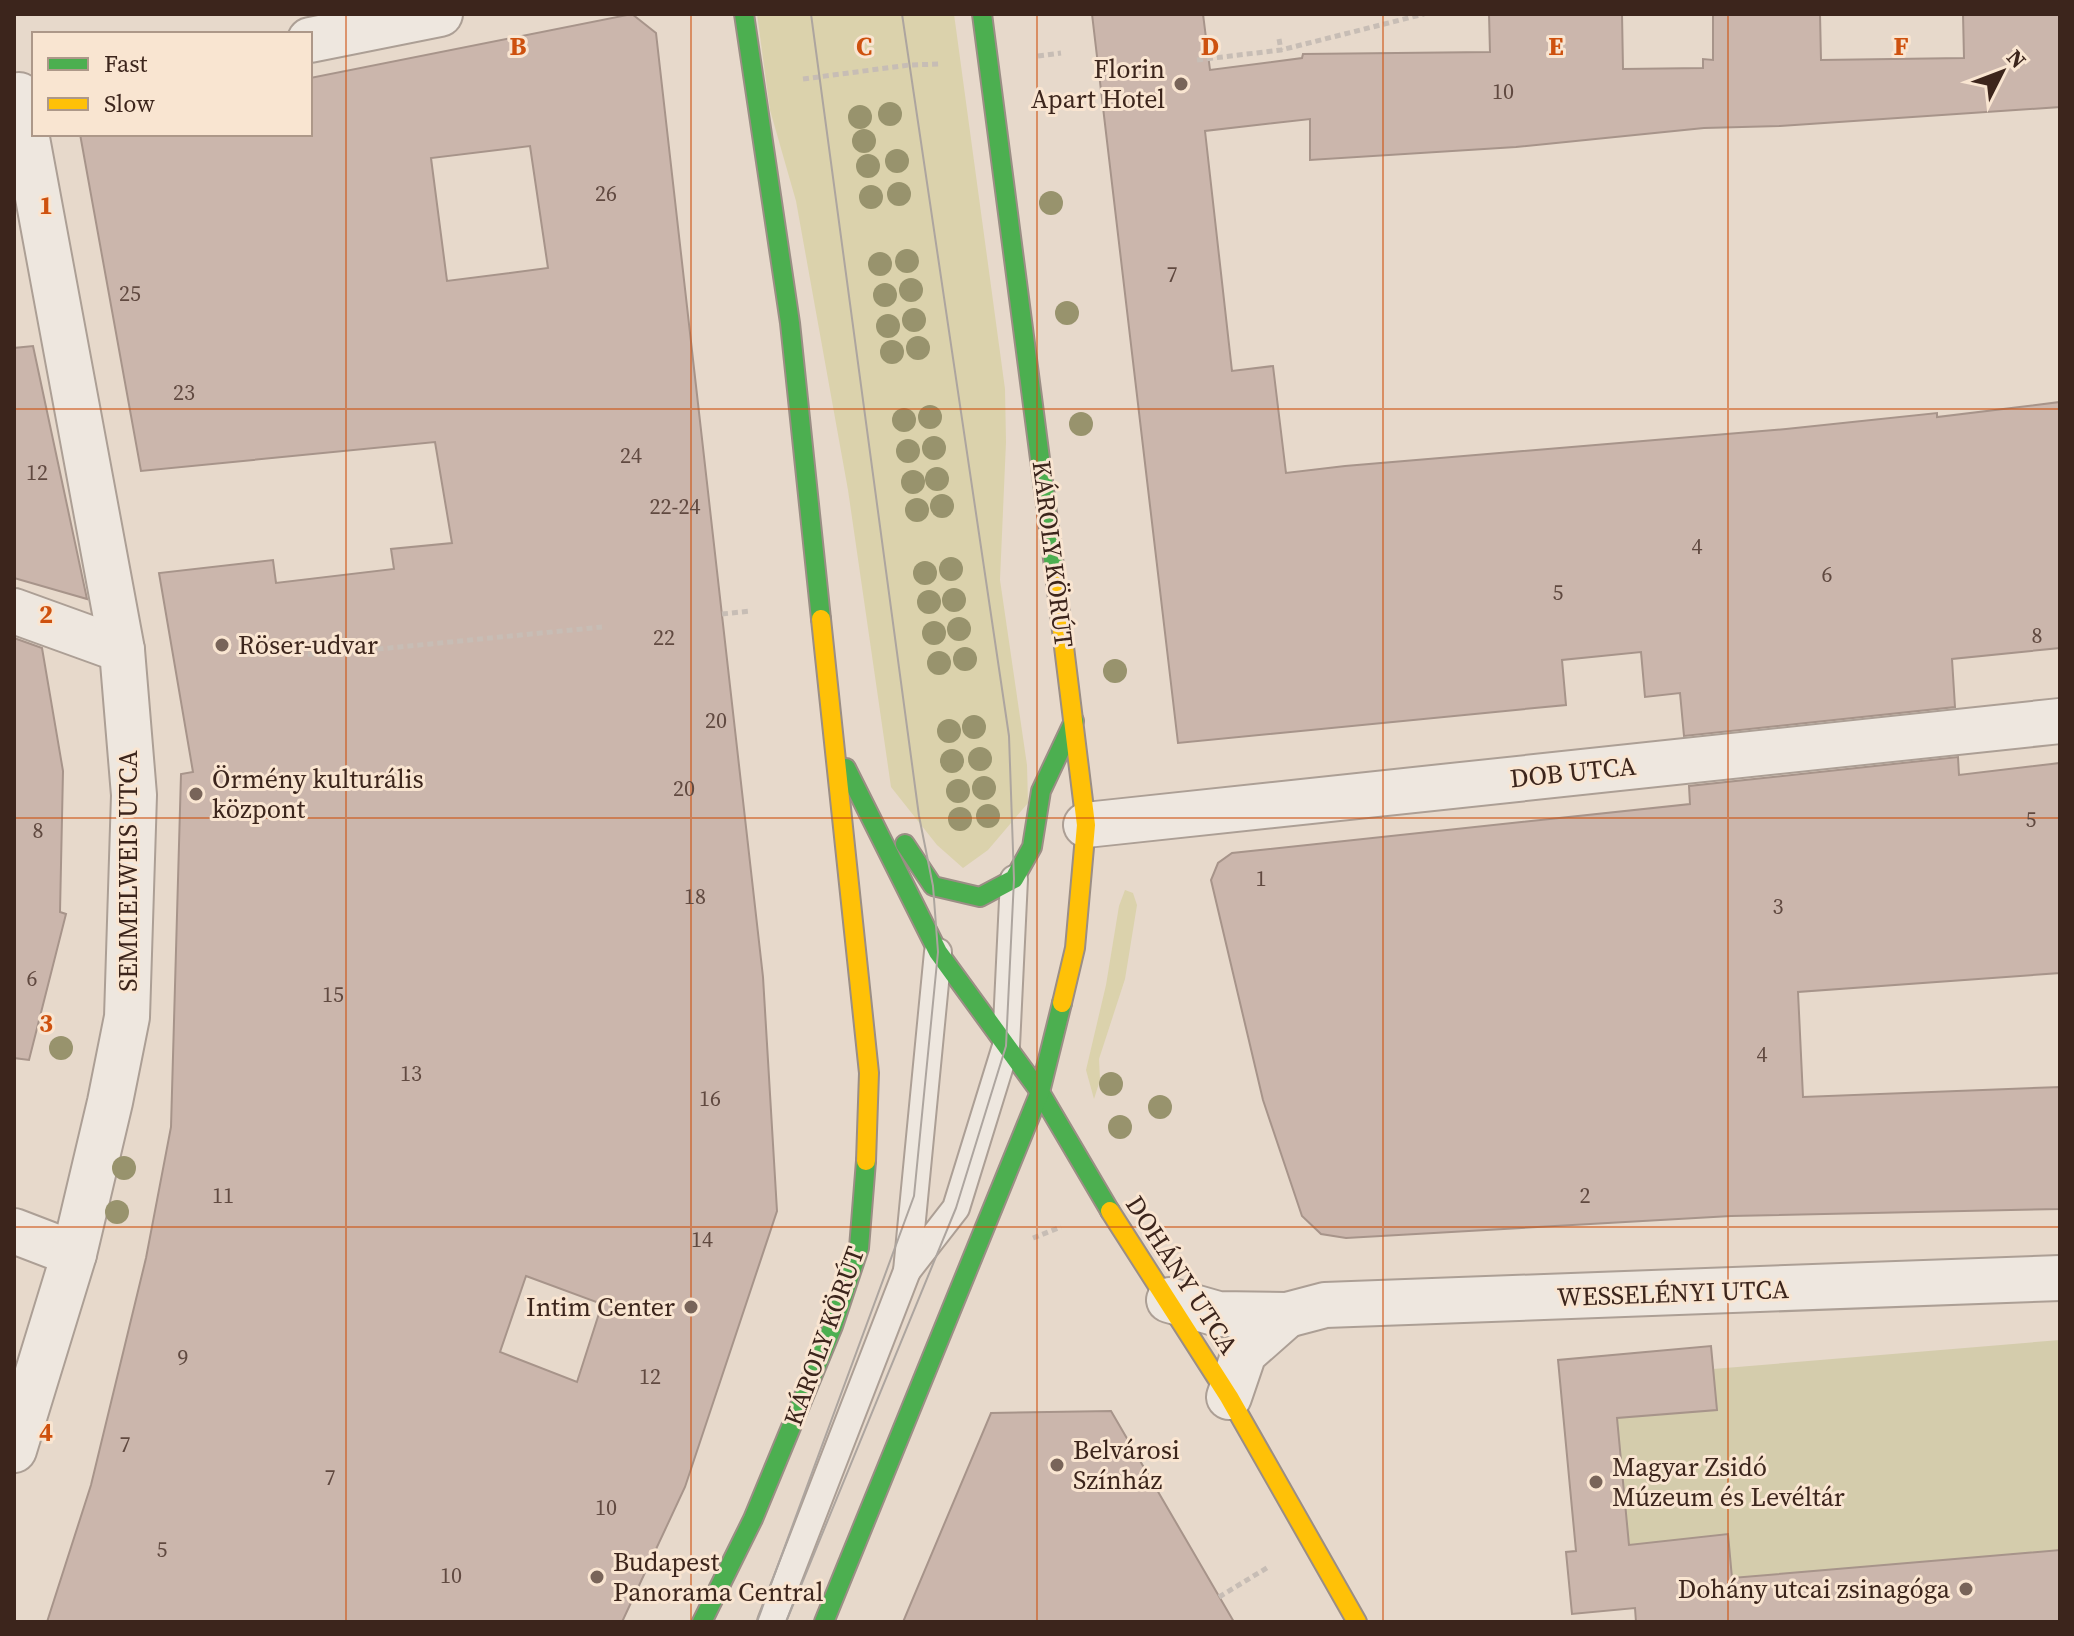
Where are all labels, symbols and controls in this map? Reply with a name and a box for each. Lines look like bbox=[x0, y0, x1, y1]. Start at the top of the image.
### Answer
text: B bbox=[510, 28, 527, 64]
text: C bbox=[856, 28, 872, 64]
text: D bbox=[1201, 28, 1219, 64]
text: E bbox=[1548, 28, 1564, 64]
text: F bbox=[1893, 28, 1909, 64]
legend bbox=[32, 32, 312, 136]
north arrow bbox=[1962, 32, 2042, 112]
text: N bbox=[2000, 43, 2033, 75]
text: Fast bbox=[104, 47, 148, 80]
place label: Florin Apart Hotel bbox=[1031, 51, 1165, 117]
marker: Florin Apart Hotel bbox=[1172, 75, 1190, 93]
house number: 10 bbox=[1492, 76, 1514, 106]
text: Slow bbox=[104, 87, 155, 120]
house number: 26 bbox=[595, 178, 617, 208]
text: 1 bbox=[39, 187, 53, 223]
house number: 7 bbox=[1166, 259, 1178, 289]
house number: 25 bbox=[119, 278, 141, 308]
house number: 23 bbox=[173, 377, 195, 407]
house number: 24 bbox=[620, 440, 642, 470]
house number: 12 bbox=[26, 457, 48, 487]
street label: KÁROLY KÖRÚT bbox=[1024, 458, 1082, 650]
house number: 22-24 bbox=[650, 491, 700, 521]
house number: 4 bbox=[1691, 531, 1703, 561]
house number: 6 bbox=[1821, 559, 1833, 589]
house number: 5 bbox=[1552, 577, 1564, 607]
text: 2 bbox=[39, 596, 53, 632]
house number: 8 bbox=[2031, 620, 2043, 650]
house number: 22 bbox=[653, 622, 675, 652]
place label: Röser-udvar bbox=[238, 627, 378, 663]
marker: Röser-udvar bbox=[213, 636, 231, 654]
house number: 20 bbox=[705, 705, 727, 735]
street label: DOB UTCA bbox=[1508, 747, 1638, 797]
street label: SEMMELWEIS UTCA bbox=[110, 750, 146, 992]
place label: Örmény kulturális központ bbox=[212, 761, 424, 827]
house number: 20 bbox=[673, 773, 695, 803]
marker: Örmény kulturális központ bbox=[187, 785, 205, 803]
house number: 5 bbox=[2025, 804, 2037, 834]
house number: 8 bbox=[32, 815, 44, 845]
house number: 1 bbox=[1255, 863, 1267, 893]
house number: 18 bbox=[684, 881, 706, 911]
house number: 3 bbox=[1772, 891, 1784, 921]
house number: 6 bbox=[26, 963, 38, 993]
house number: 15 bbox=[322, 979, 344, 1009]
text: 3 bbox=[39, 1005, 53, 1041]
house number: 4 bbox=[1756, 1039, 1768, 1069]
house number: 13 bbox=[400, 1058, 422, 1088]
house number: 16 bbox=[699, 1083, 721, 1113]
house number: 11 bbox=[212, 1180, 234, 1210]
house number: 2 bbox=[1579, 1180, 1591, 1210]
street label: DOHÁNY UTCA bbox=[1117, 1189, 1247, 1361]
house number: 14 bbox=[691, 1224, 713, 1254]
street label: KÁROLY KÖRÚT bbox=[775, 1241, 873, 1430]
street label: WESSELÉNYI UTCA bbox=[1556, 1271, 1790, 1315]
place label: Intim Center bbox=[526, 1289, 675, 1325]
marker: Intim Center bbox=[682, 1298, 700, 1316]
house number: 9 bbox=[177, 1342, 189, 1372]
house number: 12 bbox=[639, 1361, 661, 1391]
text: 4 bbox=[39, 1414, 53, 1450]
house number: 7 bbox=[119, 1429, 131, 1459]
place label: Belvárosi Színház bbox=[1073, 1432, 1180, 1498]
place label: Magyar Zsidó Múzeum és Levéltár bbox=[1612, 1449, 1845, 1515]
marker: Belvárosi Színház bbox=[1048, 1456, 1066, 1474]
house number: 7 bbox=[324, 1462, 336, 1492]
marker: Magyar Zsidó Múzeum és Levéltár bbox=[1587, 1473, 1605, 1491]
house number: 10 bbox=[595, 1492, 617, 1522]
house number: 5 bbox=[156, 1534, 168, 1564]
place label: Budapest Panorama Central bbox=[613, 1544, 824, 1610]
house number: 10 bbox=[440, 1560, 462, 1590]
marker: Budapest Panorama Central bbox=[588, 1568, 606, 1586]
place label: Dohány utcai zsinagóga bbox=[1678, 1571, 1951, 1607]
marker: Dohány utcai zsinagóga bbox=[1957, 1580, 1975, 1598]

